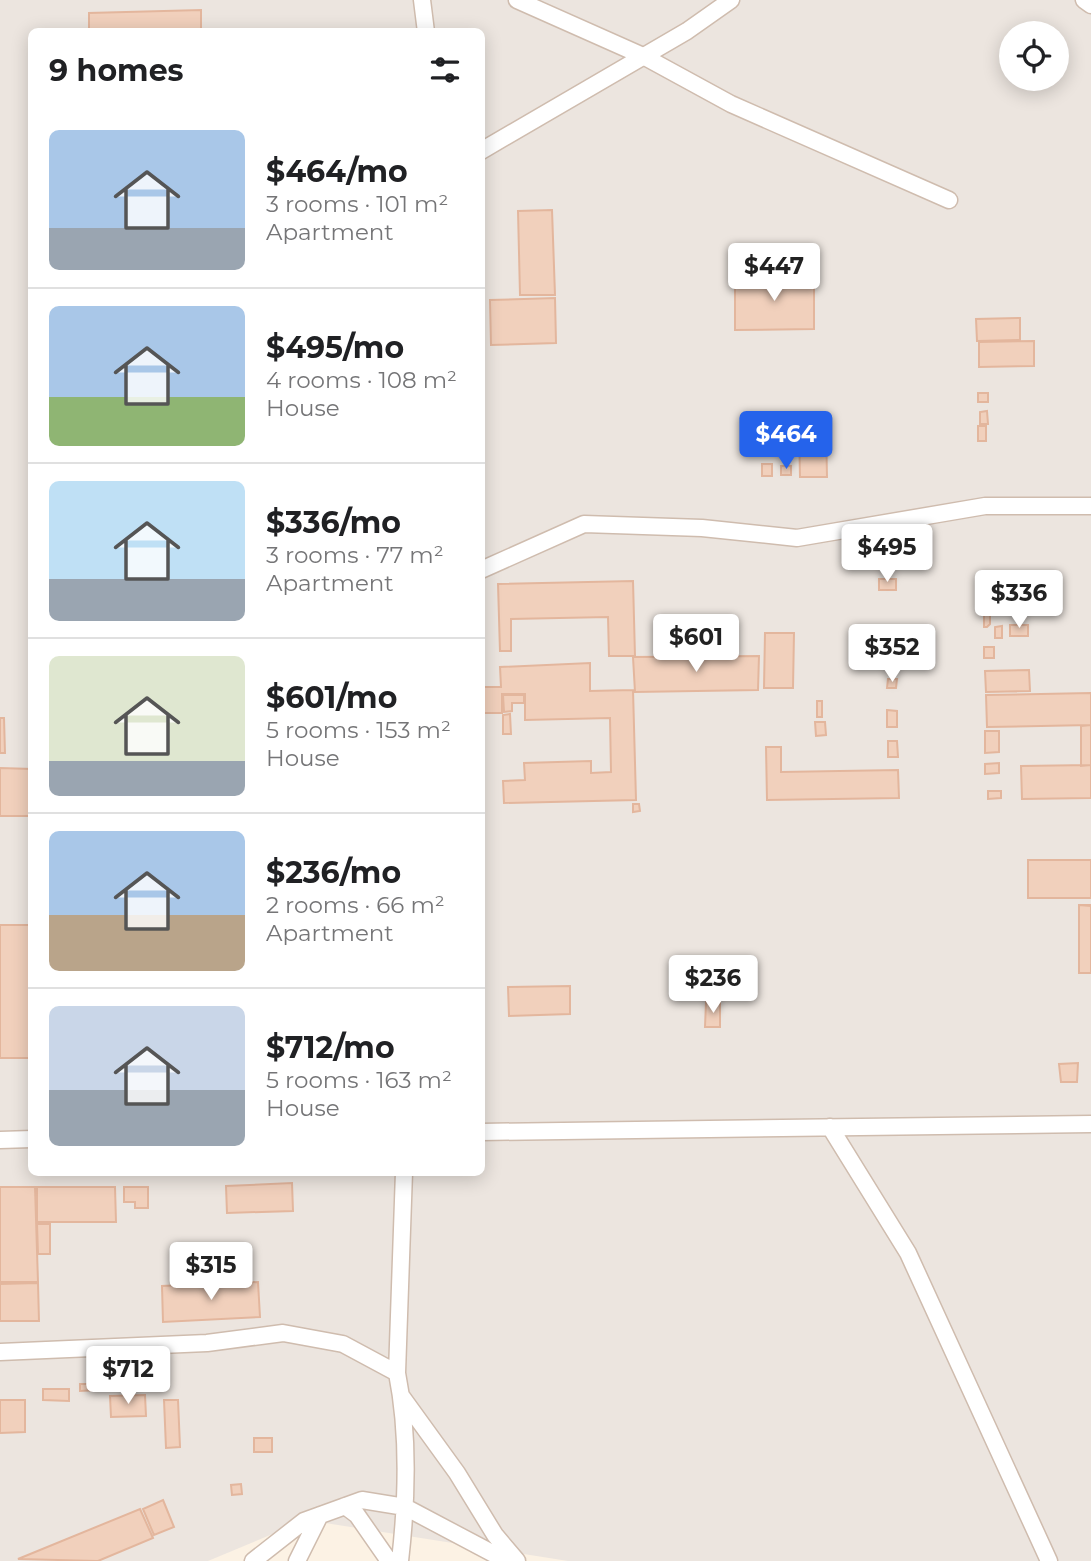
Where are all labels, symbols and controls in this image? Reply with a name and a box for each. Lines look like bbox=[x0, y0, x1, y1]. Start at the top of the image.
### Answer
map controls bbox=[999, 21, 1069, 91]
button: locate bbox=[999, 21, 1069, 91]
icon: filters bbox=[426, 51, 464, 89]
text: 9 homes bbox=[49, 52, 184, 89]
text: $464/mo bbox=[266, 153, 408, 190]
icon: home bbox=[105, 158, 189, 242]
text: 3 rooms · 101 m² bbox=[266, 190, 448, 218]
text: Apartment bbox=[266, 218, 394, 246]
pin: $447 bbox=[733, 244, 815, 303]
text: $447 bbox=[744, 252, 804, 280]
text: $495/mo bbox=[266, 329, 404, 366]
icon: home bbox=[105, 334, 189, 418]
text: 4 rooms · 108 m² bbox=[266, 366, 457, 394]
text: House bbox=[266, 394, 340, 422]
pin: $464 bbox=[745, 412, 827, 471]
text: $464 bbox=[755, 420, 817, 448]
text: $336/mo bbox=[266, 504, 401, 541]
icon: home bbox=[105, 509, 189, 593]
pin: $495 bbox=[846, 524, 928, 584]
text: $495 bbox=[857, 533, 917, 561]
text: 3 rooms · 77 m² bbox=[266, 541, 444, 569]
text: Apartment bbox=[266, 569, 394, 597]
pin: $336 bbox=[978, 570, 1060, 630]
text: $336 bbox=[991, 579, 1047, 607]
pin: $601 bbox=[655, 614, 737, 674]
text: $601 bbox=[669, 623, 723, 651]
pin: $352 bbox=[851, 624, 933, 684]
text: $352 bbox=[864, 633, 920, 661]
text: $601/mo bbox=[266, 679, 397, 716]
icon: home bbox=[105, 684, 189, 768]
text: 5 rooms · 153 m² bbox=[266, 716, 451, 744]
text: House bbox=[266, 744, 340, 772]
text: $236/mo bbox=[266, 854, 401, 891]
icon: home bbox=[105, 859, 189, 943]
text: 2 rooms · 66 m² bbox=[266, 891, 445, 919]
text: Apartment bbox=[266, 919, 394, 947]
pin: $236 bbox=[672, 956, 754, 1015]
text: $236 bbox=[685, 964, 741, 992]
text: $712/mo bbox=[266, 1029, 395, 1066]
icon: home bbox=[105, 1034, 189, 1118]
text: 5 rooms · 163 m² bbox=[266, 1066, 452, 1094]
text: House bbox=[266, 1094, 340, 1122]
pin: $315 bbox=[170, 1242, 252, 1302]
text: $315 bbox=[186, 1251, 236, 1279]
pin: $712 bbox=[87, 1346, 169, 1406]
text: $712 bbox=[102, 1355, 154, 1383]

